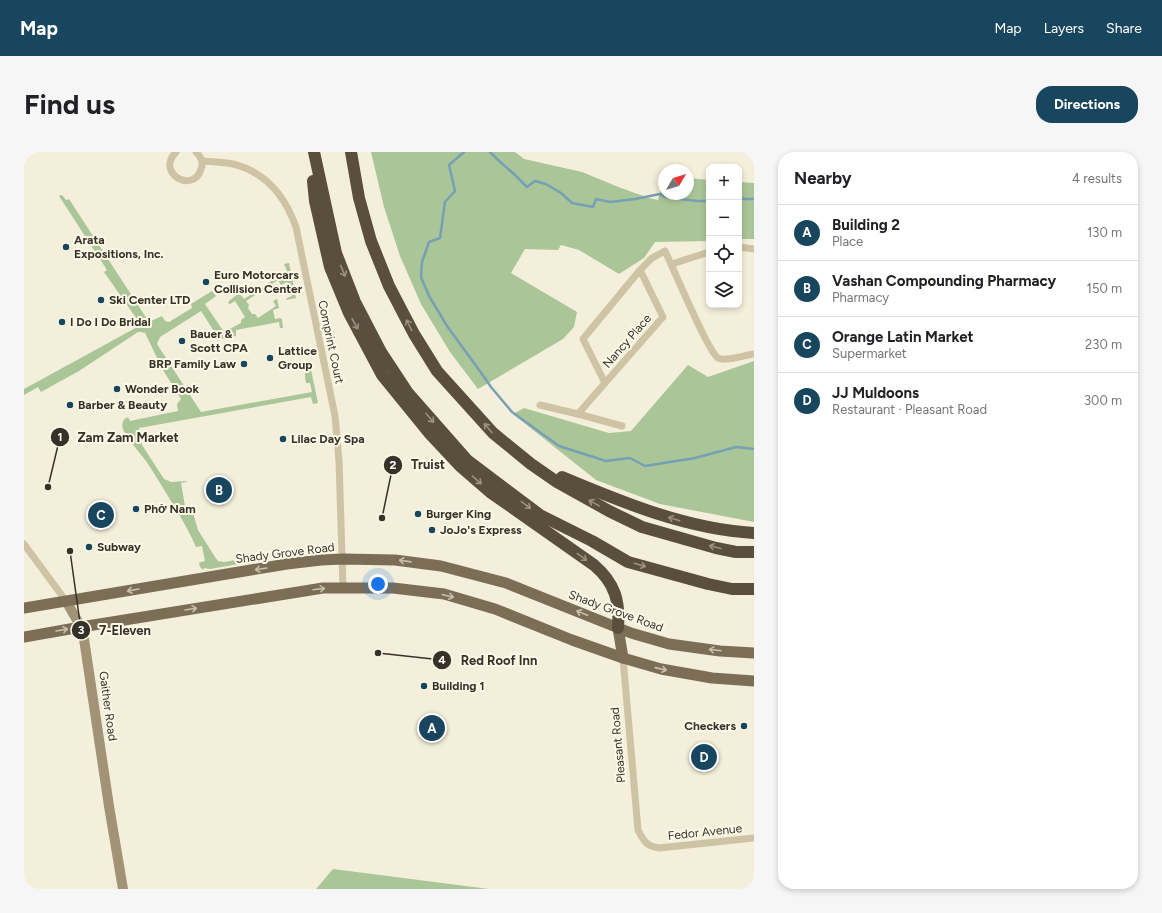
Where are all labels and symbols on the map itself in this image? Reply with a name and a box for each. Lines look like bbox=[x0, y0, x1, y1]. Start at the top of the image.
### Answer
north arrow bbox=[658, 164, 694, 200]
place label: Arata Expositions, Inc. bbox=[74, 233, 164, 261]
marker: Arata Expositions, Inc. bbox=[61, 242, 71, 252]
one-way arrow bbox=[339, 265, 347, 277]
place label: Euro Motorcars Collision Center bbox=[214, 268, 303, 296]
marker: Euro Motorcars Collision Center bbox=[201, 277, 211, 287]
place label: Ski Center LTD bbox=[109, 293, 190, 307]
marker: Ski Center LTD bbox=[96, 295, 106, 305]
street label: Comprint Court bbox=[315, 299, 347, 385]
street label: Nancy Place bbox=[600, 311, 654, 371]
place label: I Do I Do Bridal bbox=[70, 315, 151, 329]
marker: I Do I Do Bridal bbox=[57, 317, 67, 327]
one-way arrow bbox=[351, 318, 359, 330]
one-way arrow bbox=[405, 320, 412, 332]
place label: Bauer & Scott CPA bbox=[190, 327, 248, 355]
marker: Bauer & Scott CPA bbox=[177, 336, 187, 346]
place label: Lattice Group bbox=[278, 344, 317, 372]
marker: Lattice Group bbox=[265, 353, 275, 363]
place label: BRP Family Law bbox=[149, 357, 236, 371]
marker: BRP Family Law bbox=[239, 359, 249, 369]
place label: Wonder Book bbox=[125, 382, 200, 396]
marker: Wonder Book bbox=[112, 384, 122, 394]
place label: Barber & Beauty bbox=[78, 398, 167, 412]
marker: Barber & Beauty bbox=[65, 400, 75, 410]
one-way arrow bbox=[425, 413, 434, 424]
one-way arrow bbox=[483, 423, 493, 433]
callout: Zam Zam Market bbox=[50, 425, 187, 450]
text: 1 bbox=[57, 430, 63, 444]
text: Zam Zam Market bbox=[77, 430, 179, 445]
place label: Lilac Day Spa bbox=[291, 432, 365, 446]
marker: Lilac Day Spa bbox=[278, 434, 288, 444]
callout: Truist bbox=[383, 452, 453, 477]
text: Truist bbox=[411, 457, 445, 472]
text: 2 bbox=[390, 458, 397, 472]
pin: B bbox=[206, 475, 232, 505]
one-way arrow bbox=[472, 476, 482, 485]
one-way arrow bbox=[588, 498, 600, 506]
pin: C bbox=[88, 500, 114, 530]
one-way arrow bbox=[520, 501, 531, 509]
place label: Phở Nam bbox=[144, 502, 196, 516]
marker: Phở Nam bbox=[131, 504, 141, 514]
place label: Burger King bbox=[426, 507, 491, 521]
marker: Burger King bbox=[413, 509, 423, 519]
one-way arrow bbox=[668, 515, 681, 522]
place label: JoJo's Express bbox=[440, 523, 522, 537]
marker: JoJo's Express bbox=[427, 525, 437, 535]
place label: Subway bbox=[97, 540, 141, 554]
street label: Shady Grove Road bbox=[235, 540, 335, 566]
marker: Subway bbox=[84, 542, 94, 552]
one-way arrow bbox=[709, 543, 722, 551]
one-way arrow bbox=[576, 553, 587, 561]
one-way arrow bbox=[399, 557, 412, 565]
one-way arrow bbox=[634, 562, 647, 569]
one-way arrow bbox=[255, 565, 268, 573]
your location bbox=[368, 574, 388, 594]
one-way arrow bbox=[312, 585, 325, 593]
one-way arrow bbox=[127, 586, 140, 594]
street label: Shady Grove Road bbox=[567, 587, 665, 635]
one-way arrow bbox=[442, 592, 455, 600]
one-way arrow bbox=[184, 605, 197, 613]
one-way arrow bbox=[577, 609, 589, 617]
callout: 7-Eleven bbox=[71, 618, 159, 643]
text: 3 bbox=[78, 623, 85, 637]
text: 7-Eleven bbox=[99, 623, 151, 638]
one-way arrow bbox=[55, 626, 68, 634]
one-way arrow bbox=[709, 646, 722, 654]
callout: Red Roof Inn bbox=[432, 648, 545, 673]
text: 4 bbox=[438, 653, 446, 667]
text: Red Roof Inn bbox=[461, 653, 537, 668]
one-way arrow bbox=[654, 665, 667, 673]
street label: Gaither Road bbox=[96, 670, 120, 742]
place label: Building 1 bbox=[432, 679, 485, 693]
marker: Building 1 bbox=[419, 681, 429, 691]
street label: Pleasant Road bbox=[608, 707, 628, 783]
pin: A bbox=[419, 713, 445, 743]
place label: Checkers bbox=[684, 719, 736, 733]
marker: Checkers bbox=[739, 721, 749, 731]
pin: D bbox=[691, 742, 717, 772]
street label: Fedor Avenue bbox=[667, 821, 743, 843]

